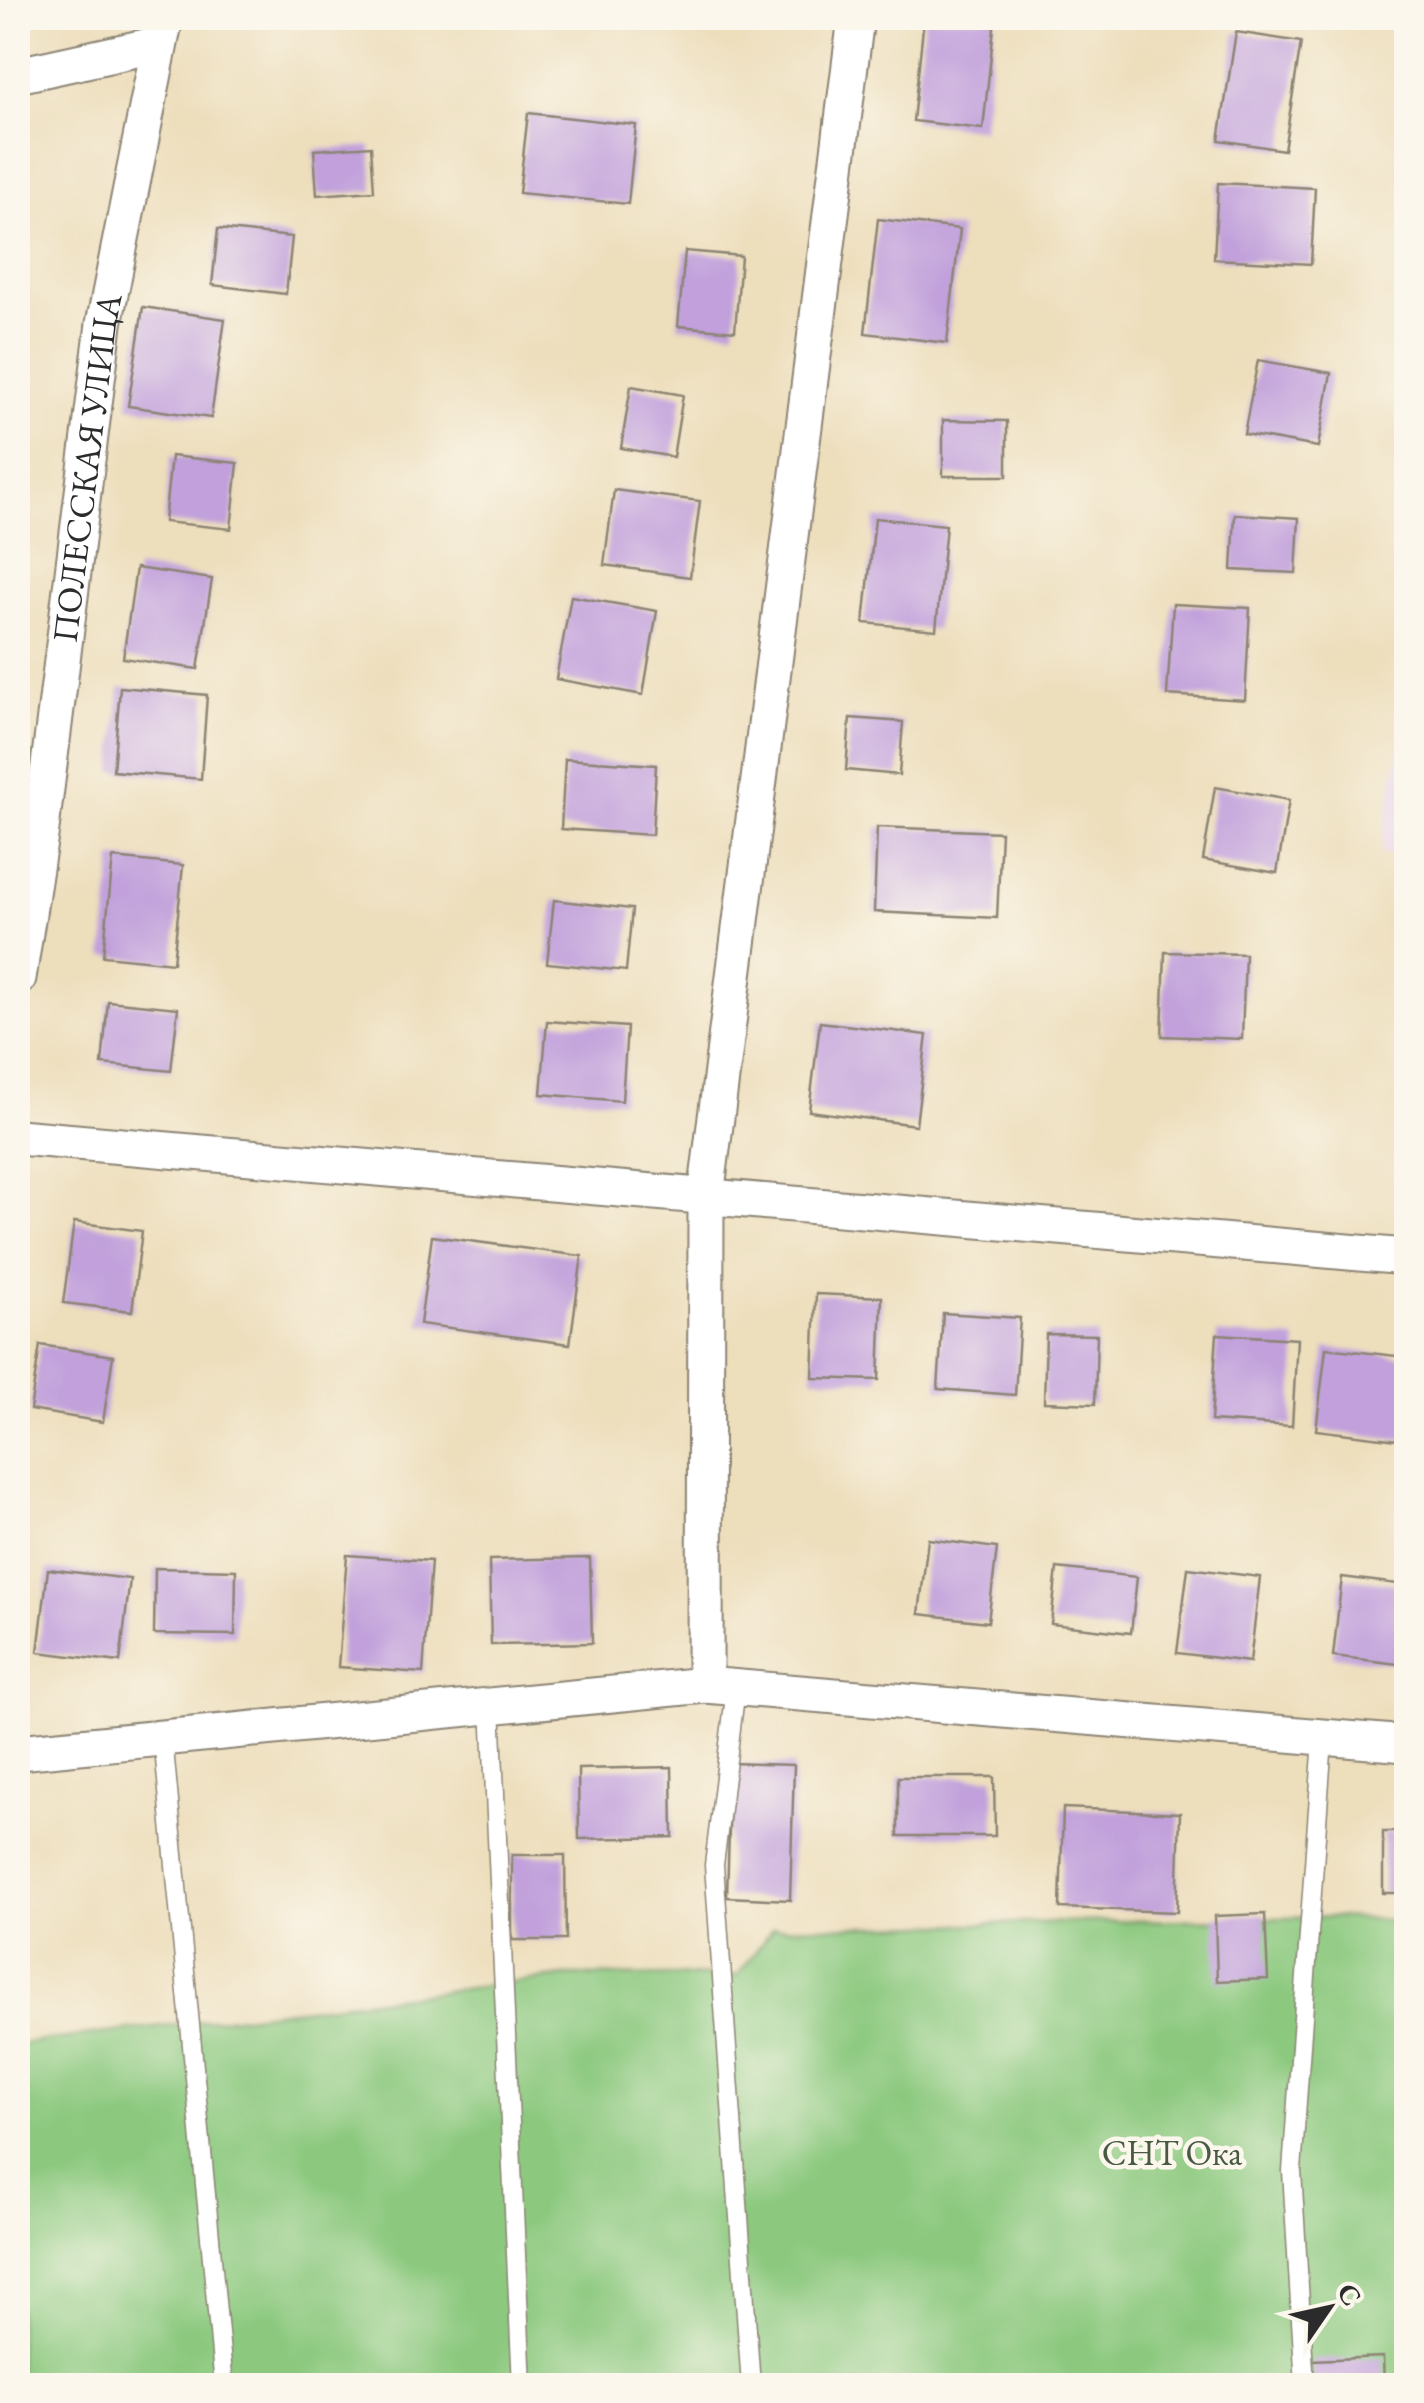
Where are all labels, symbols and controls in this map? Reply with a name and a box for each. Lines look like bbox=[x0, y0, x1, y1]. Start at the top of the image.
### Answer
street label: ПОЛЕССКАЯ УЛИЦА bbox=[42, 288, 132, 645]
park label: СНТ Ока bbox=[1102, 2130, 1242, 2175]
north arrow bbox=[1279, 2258, 1379, 2358]
text: С bbox=[1329, 2276, 1370, 2312]

